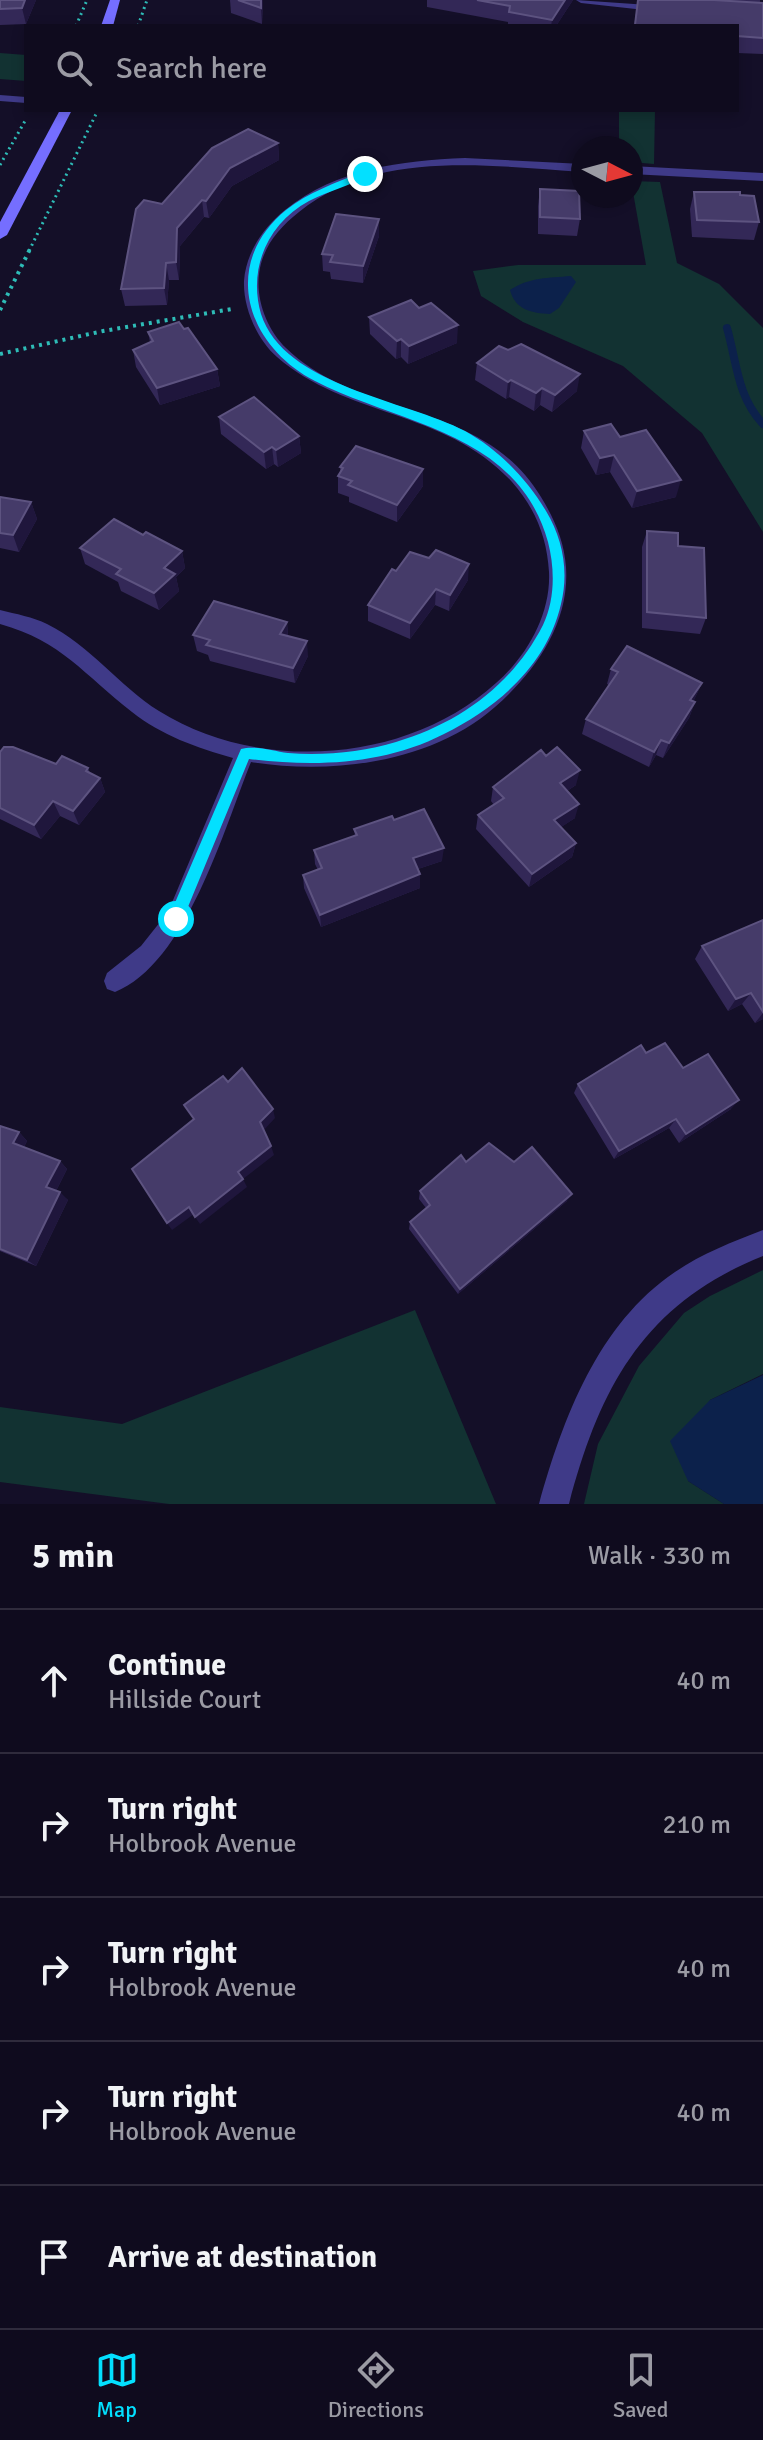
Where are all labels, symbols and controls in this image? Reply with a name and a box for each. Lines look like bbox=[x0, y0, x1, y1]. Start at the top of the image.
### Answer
search box bbox=[24, 24, 739, 112]
icon: search bbox=[52, 46, 96, 90]
text: Search here bbox=[116, 50, 267, 87]
north arrow bbox=[571, 136, 643, 208]
route end bbox=[347, 156, 383, 192]
route start bbox=[158, 901, 194, 937]
text: 5 min bbox=[32, 1535, 114, 1577]
text: Walk · 330 m bbox=[588, 1540, 731, 1572]
text: Continue bbox=[108, 1647, 226, 1684]
icon: ahead bbox=[32, 1659, 76, 1703]
text: 40 m bbox=[676, 1665, 731, 1697]
text: Hillside Court bbox=[108, 1684, 261, 1716]
text: Turn right bbox=[108, 1791, 237, 1828]
icon: right bbox=[32, 1803, 76, 1847]
text: 210 m bbox=[662, 1809, 731, 1841]
text: Holbrook Avenue bbox=[108, 1828, 297, 1860]
text: Turn right bbox=[108, 1935, 237, 1972]
icon: right bbox=[32, 1947, 76, 1991]
text: 40 m bbox=[676, 1953, 731, 1985]
text: Holbrook Avenue bbox=[108, 1972, 297, 2004]
text: Turn right bbox=[108, 2079, 237, 2116]
icon: right bbox=[32, 2091, 76, 2135]
text: 40 m bbox=[676, 2097, 731, 2129]
text: Holbrook Avenue bbox=[108, 2116, 297, 2148]
icon: arrive bbox=[32, 2235, 76, 2279]
text: Arrive at destination bbox=[108, 2239, 377, 2276]
tab: Map bbox=[95, 2348, 139, 2423]
tab: Directions bbox=[328, 2348, 424, 2423]
tab: Saved bbox=[613, 2348, 668, 2423]

